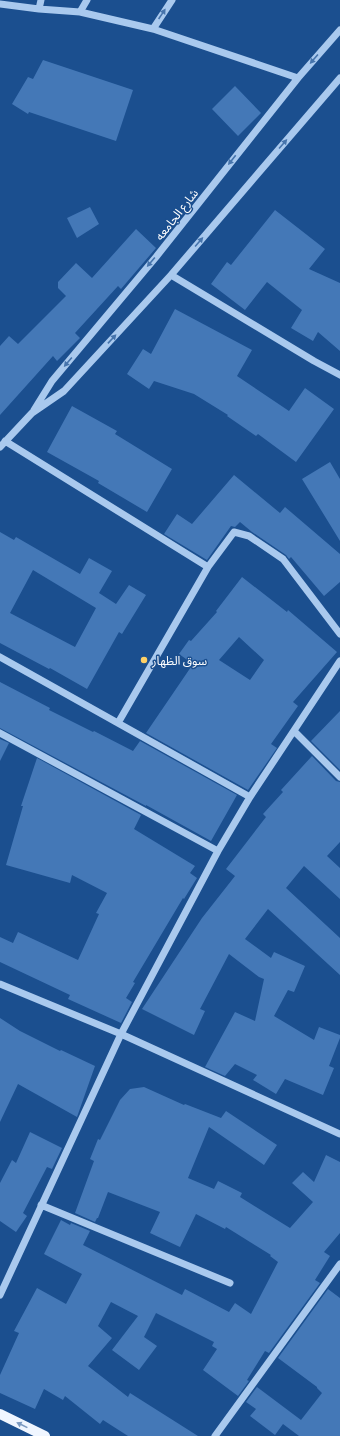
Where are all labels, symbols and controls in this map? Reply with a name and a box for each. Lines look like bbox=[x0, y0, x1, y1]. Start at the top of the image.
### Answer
one-way arrow bbox=[158, 9, 166, 20]
one-way arrow bbox=[310, 54, 319, 65]
one-way arrow bbox=[279, 138, 288, 149]
one-way arrow bbox=[228, 155, 237, 166]
street label: شارع الجامعه bbox=[152, 186, 203, 244]
one-way arrow bbox=[194, 237, 203, 248]
one-way arrow bbox=[147, 257, 156, 268]
one-way arrow bbox=[107, 334, 116, 344]
one-way arrow bbox=[64, 357, 73, 367]
place label: سوق الظهار bbox=[151, 653, 207, 668]
marker: سوق الظهار bbox=[139, 655, 149, 665]
one-way arrow bbox=[17, 1422, 28, 1428]

